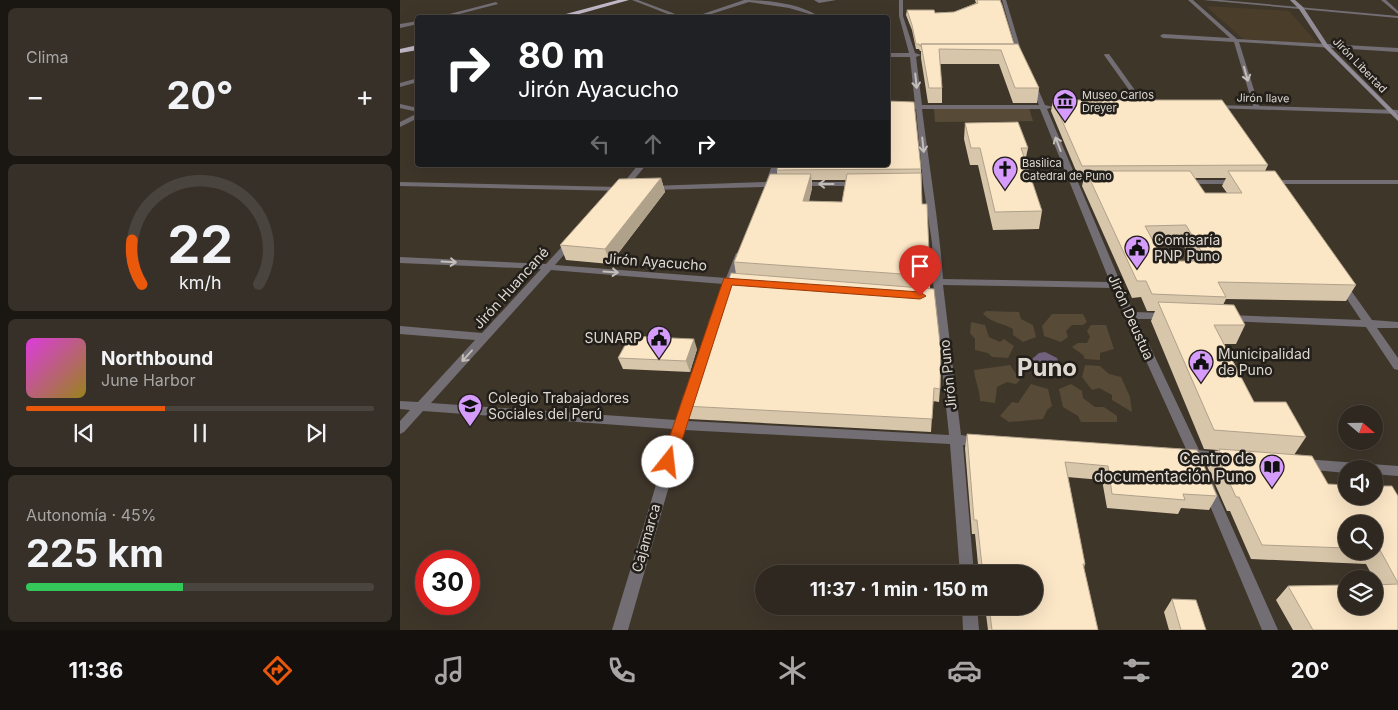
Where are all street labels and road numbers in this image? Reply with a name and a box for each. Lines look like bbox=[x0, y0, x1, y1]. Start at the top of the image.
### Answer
street label: Jirón Libertad bbox=[1330, 34, 1390, 96]
street label: Jirón Ilave bbox=[1236, 91, 1290, 105]
street label: Jirón Huancané bbox=[469, 243, 552, 332]
street label: Jirón Ayacucho bbox=[604, 249, 708, 274]
street label: Jirón Deustua bbox=[1105, 271, 1158, 362]
street label: Jirón Puno bbox=[935, 339, 960, 411]
street label: Cajamarca bbox=[628, 502, 663, 574]

